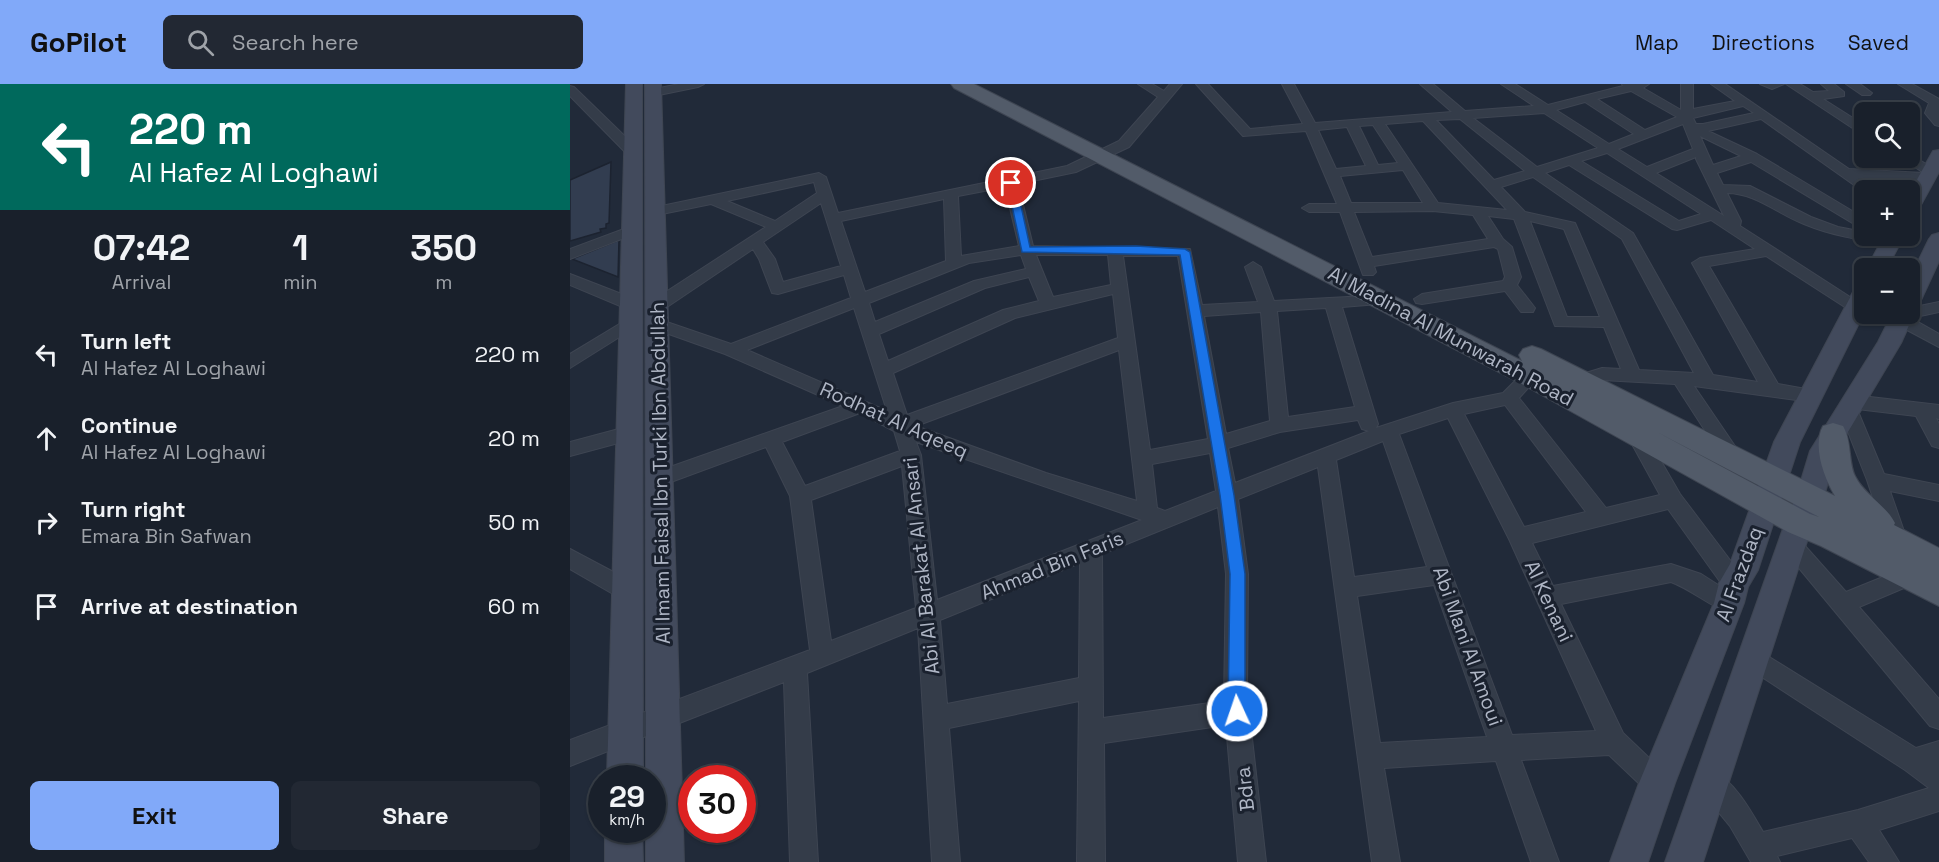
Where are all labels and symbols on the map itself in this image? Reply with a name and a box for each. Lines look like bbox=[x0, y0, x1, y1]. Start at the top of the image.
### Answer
pin bbox=[985, 157, 1036, 208]
street label: Al Madina Al Munwarah Road bbox=[1324, 260, 1578, 412]
street label: Al Imam Faisal Ibn Turki Ibn Abdullah bbox=[644, 302, 676, 644]
street label: Rodhat Al Aqeeq bbox=[816, 376, 972, 464]
street label: Abi Al Barakat Al Ansari bbox=[897, 456, 945, 676]
street label: Al Frazdaq bbox=[1710, 523, 1768, 625]
street label: Ahmad Bin Faris bbox=[977, 524, 1127, 606]
street label: Al Kenani bbox=[1519, 556, 1579, 646]
street label: Abi Mani Al Amoui bbox=[1427, 563, 1509, 729]
position arrow bbox=[1205, 679, 1269, 743]
speed limit sign: 30 bbox=[678, 765, 756, 843]
street label: Bdra bbox=[1230, 765, 1260, 813]

